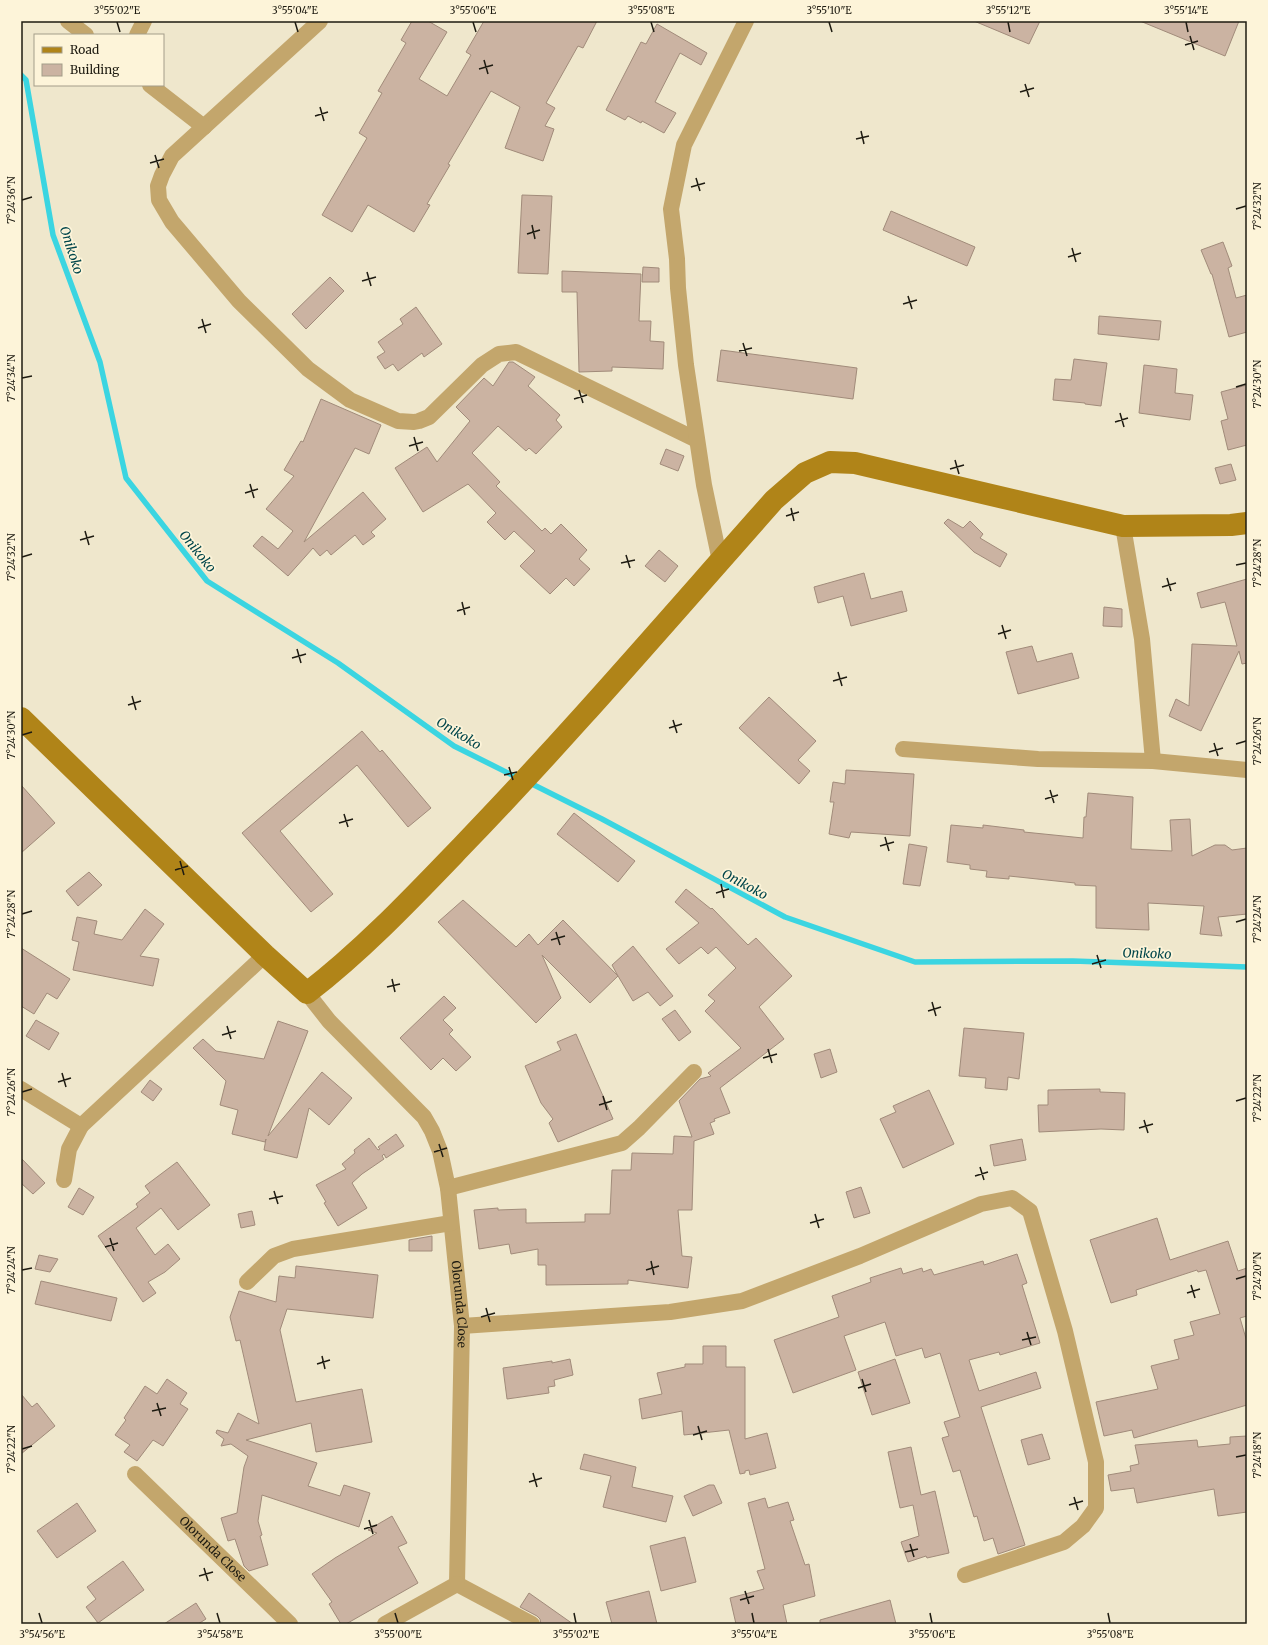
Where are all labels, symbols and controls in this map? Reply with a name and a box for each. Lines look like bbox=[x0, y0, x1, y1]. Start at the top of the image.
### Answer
text: 3°55'02"E bbox=[94, 4, 141, 17]
text: 3°55'04"E bbox=[272, 4, 319, 17]
text: 3°55'06"E bbox=[450, 4, 497, 17]
text: 3°55'08"E bbox=[628, 4, 675, 17]
text: 3°55'10"E bbox=[806, 4, 852, 17]
text: 3°55'12"E bbox=[986, 4, 1031, 17]
text: 3°55'14"E bbox=[1164, 4, 1209, 17]
legend bbox=[34, 34, 164, 86]
text: Road bbox=[70, 42, 99, 57]
text: Building bbox=[70, 62, 120, 77]
text: 7°24'36"N bbox=[5, 176, 18, 224]
text: 7°24'32"N bbox=[1251, 182, 1264, 230]
water label: Onikoko bbox=[56, 224, 87, 276]
text: 7°24'34"N bbox=[5, 354, 18, 402]
text: 7°24'30"N bbox=[1251, 359, 1264, 408]
water label: Onikoko bbox=[175, 527, 220, 576]
text: 7°24'32"N bbox=[5, 533, 18, 581]
text: 7°24'28"N bbox=[1251, 539, 1264, 587]
text: 7°24'30"N bbox=[5, 710, 18, 759]
water label: Onikoko bbox=[433, 713, 484, 753]
text: 7°24'26"N bbox=[1251, 717, 1264, 765]
water label: Onikoko bbox=[719, 865, 771, 904]
text: 7°24'28"N bbox=[5, 890, 18, 938]
text: 7°24'24"N bbox=[1251, 895, 1264, 943]
water label: Onikoko bbox=[1122, 944, 1172, 963]
text: 7°24'26"N bbox=[5, 1068, 18, 1116]
text: 7°24'22"N bbox=[1251, 1074, 1264, 1122]
text: 7°24'24"N bbox=[5, 1246, 18, 1294]
text: 7°24'20"N bbox=[1251, 1251, 1264, 1300]
street label: Olorunda Close bbox=[448, 1260, 470, 1348]
text: 7°24'22"N bbox=[5, 1425, 18, 1473]
text: 7°24'18"N bbox=[1251, 1431, 1264, 1478]
street label: Olorunda Close bbox=[176, 1513, 250, 1585]
text: 3°54'56"E bbox=[19, 1628, 65, 1641]
text: 3°54'58"E bbox=[197, 1628, 244, 1641]
text: 3°55'00"E bbox=[374, 1628, 422, 1641]
text: 3°55'02"E bbox=[553, 1628, 600, 1641]
text: 3°55'04"E bbox=[731, 1628, 778, 1641]
text: 3°55'06"E bbox=[909, 1628, 956, 1641]
text: 3°55'08"E bbox=[1087, 1628, 1134, 1641]

